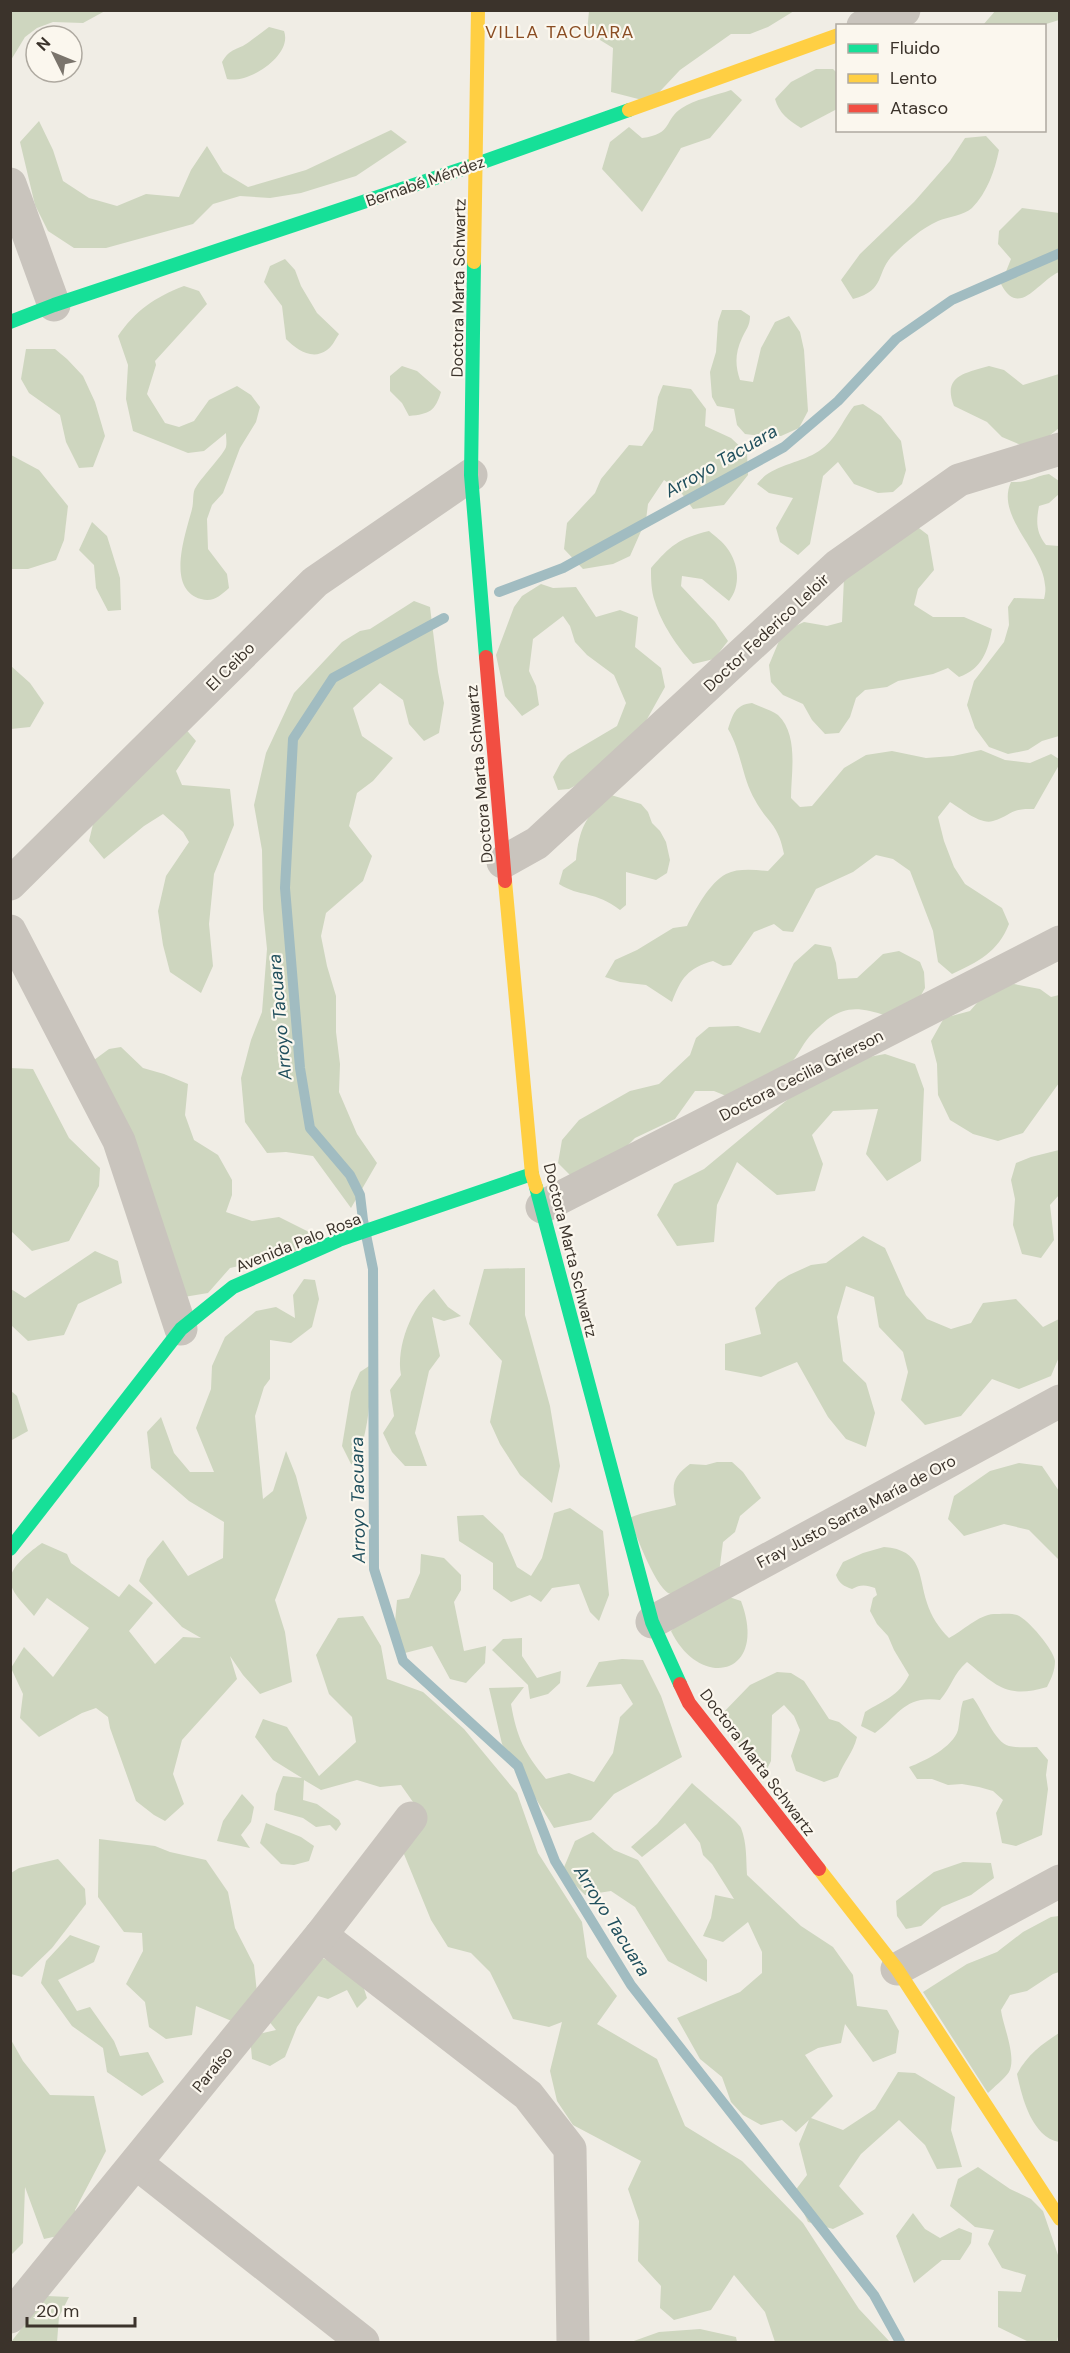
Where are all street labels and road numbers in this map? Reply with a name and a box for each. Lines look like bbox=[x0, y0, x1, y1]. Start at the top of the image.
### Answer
street label: Bernabé Méndez bbox=[363, 151, 487, 212]
street label: Doctora Marta Schwartz bbox=[446, 198, 471, 378]
street label: Doctor Federico Leloir bbox=[699, 569, 834, 696]
street label: El Ceibo bbox=[201, 637, 259, 695]
street label: Doctora Marta Schwartz bbox=[461, 684, 498, 864]
street label: Doctora Cecilia Grierson bbox=[716, 1025, 887, 1126]
street label: Doctora Marta Schwartz bbox=[539, 1161, 602, 1339]
street label: Avenida Palo Rosa bbox=[233, 1208, 364, 1277]
street label: Fray Justo Santa María de Oro bbox=[753, 1450, 959, 1573]
street label: Doctora Marta Schwartz bbox=[695, 1685, 820, 1840]
street label: Paraíso bbox=[187, 2042, 237, 2097]

